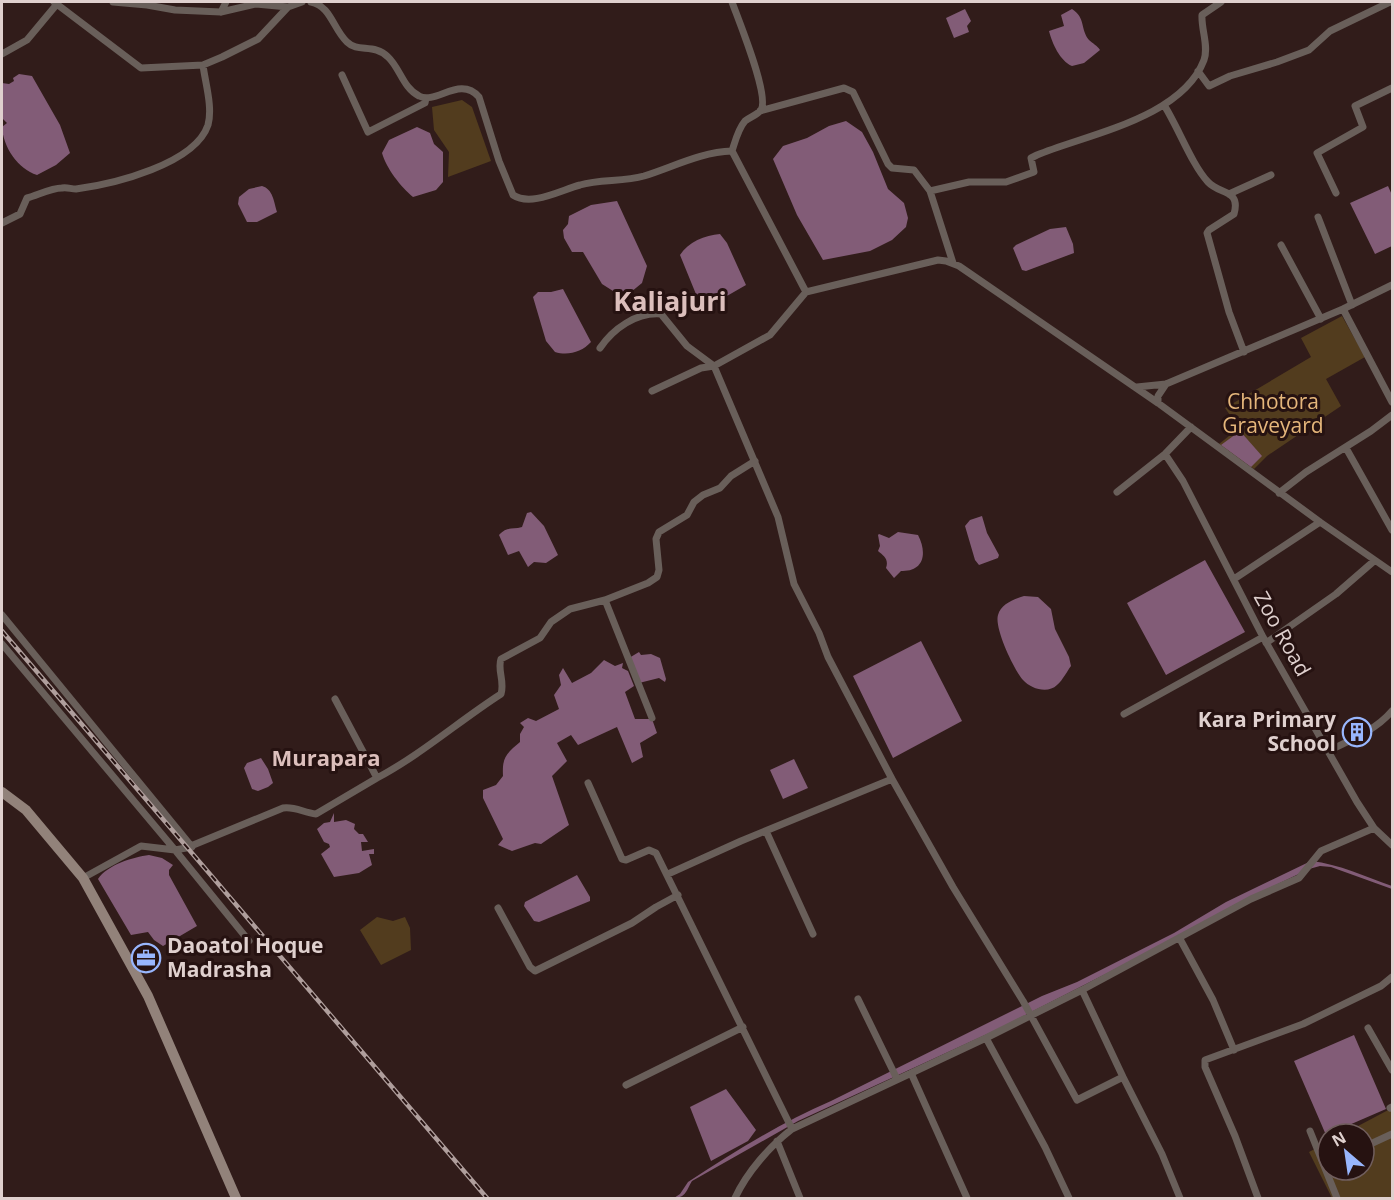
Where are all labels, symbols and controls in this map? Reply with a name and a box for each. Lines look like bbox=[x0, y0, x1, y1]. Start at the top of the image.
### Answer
district label: Kaliajuri bbox=[613, 282, 727, 319]
park label: Chhotora Graveyard bbox=[1222, 387, 1324, 439]
street label: Zoo Road bbox=[1248, 586, 1318, 681]
place label: Kara Primary School bbox=[1198, 705, 1336, 757]
building icon: Kara Primary School bbox=[1341, 716, 1373, 748]
district label: Murapara bbox=[272, 742, 380, 772]
place label: Daoatol Hoque Madrasha bbox=[167, 931, 323, 983]
office icon: Daoatol Hoque Madrasha bbox=[130, 942, 162, 974]
north arrow bbox=[1316, 1122, 1376, 1182]
text: N bbox=[1328, 1126, 1350, 1152]

